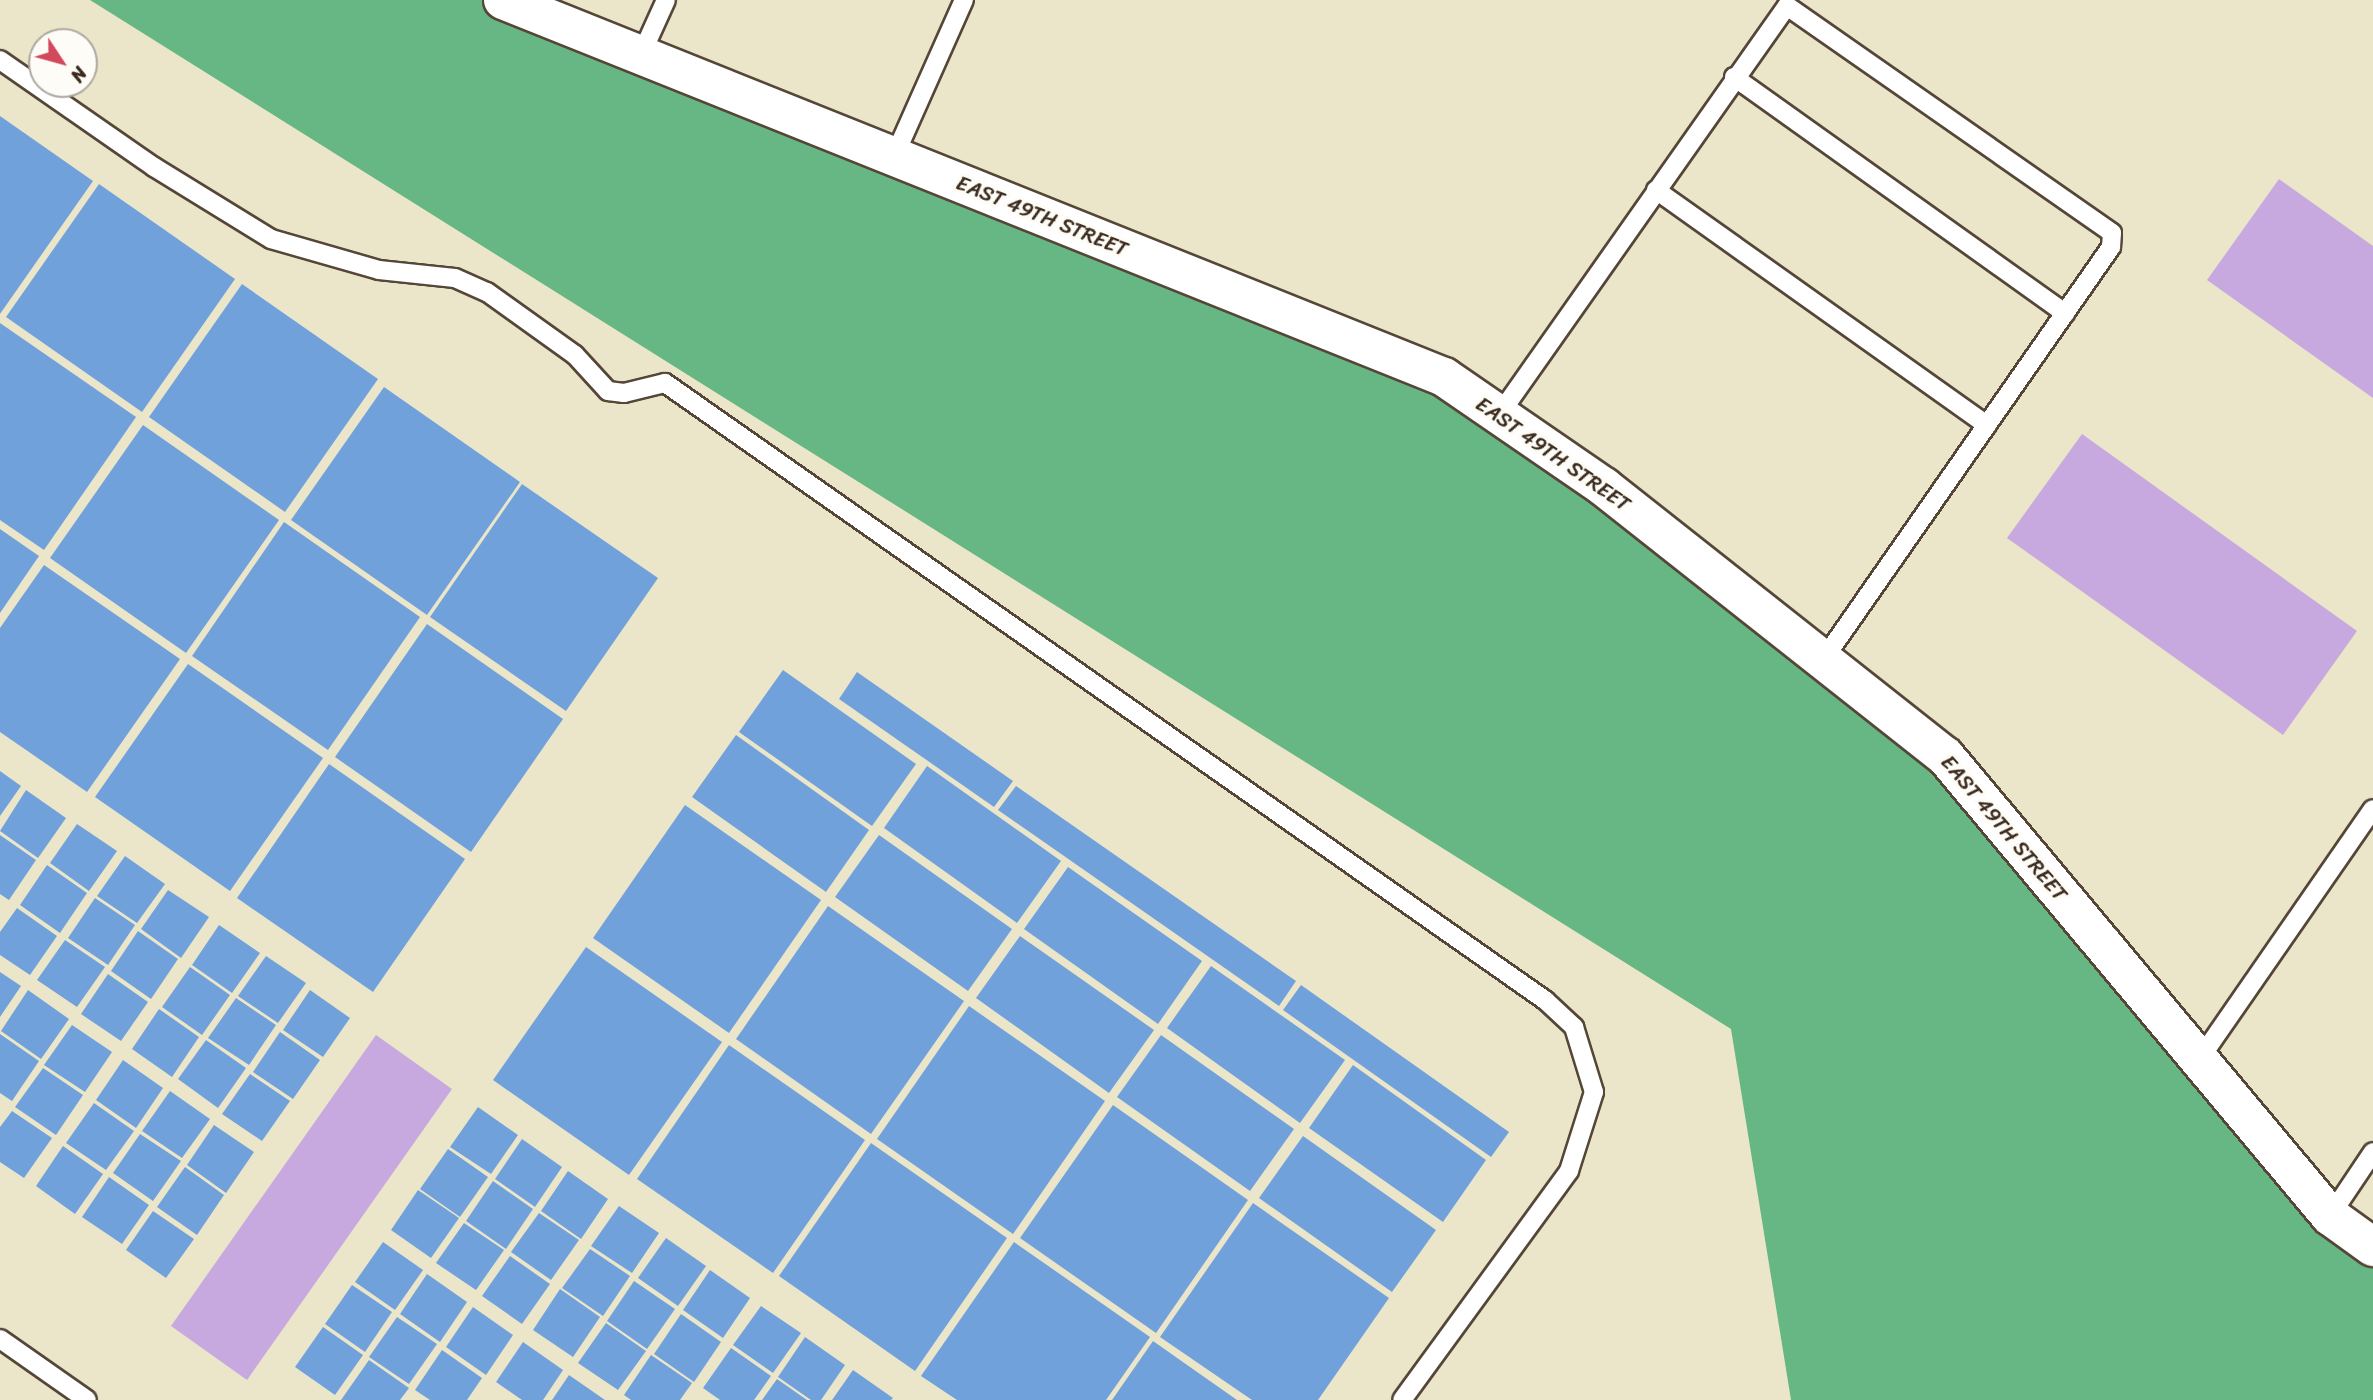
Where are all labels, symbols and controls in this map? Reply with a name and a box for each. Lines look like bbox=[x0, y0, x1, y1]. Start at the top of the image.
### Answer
north arrow bbox=[28, 28, 98, 98]
text: N bbox=[62, 59, 96, 89]
street label: EAST 49TH STREET bbox=[952, 170, 1132, 262]
street label: EAST 49TH STREET bbox=[1470, 391, 1636, 517]
street label: EAST 49TH STREET bbox=[1935, 749, 2073, 907]

